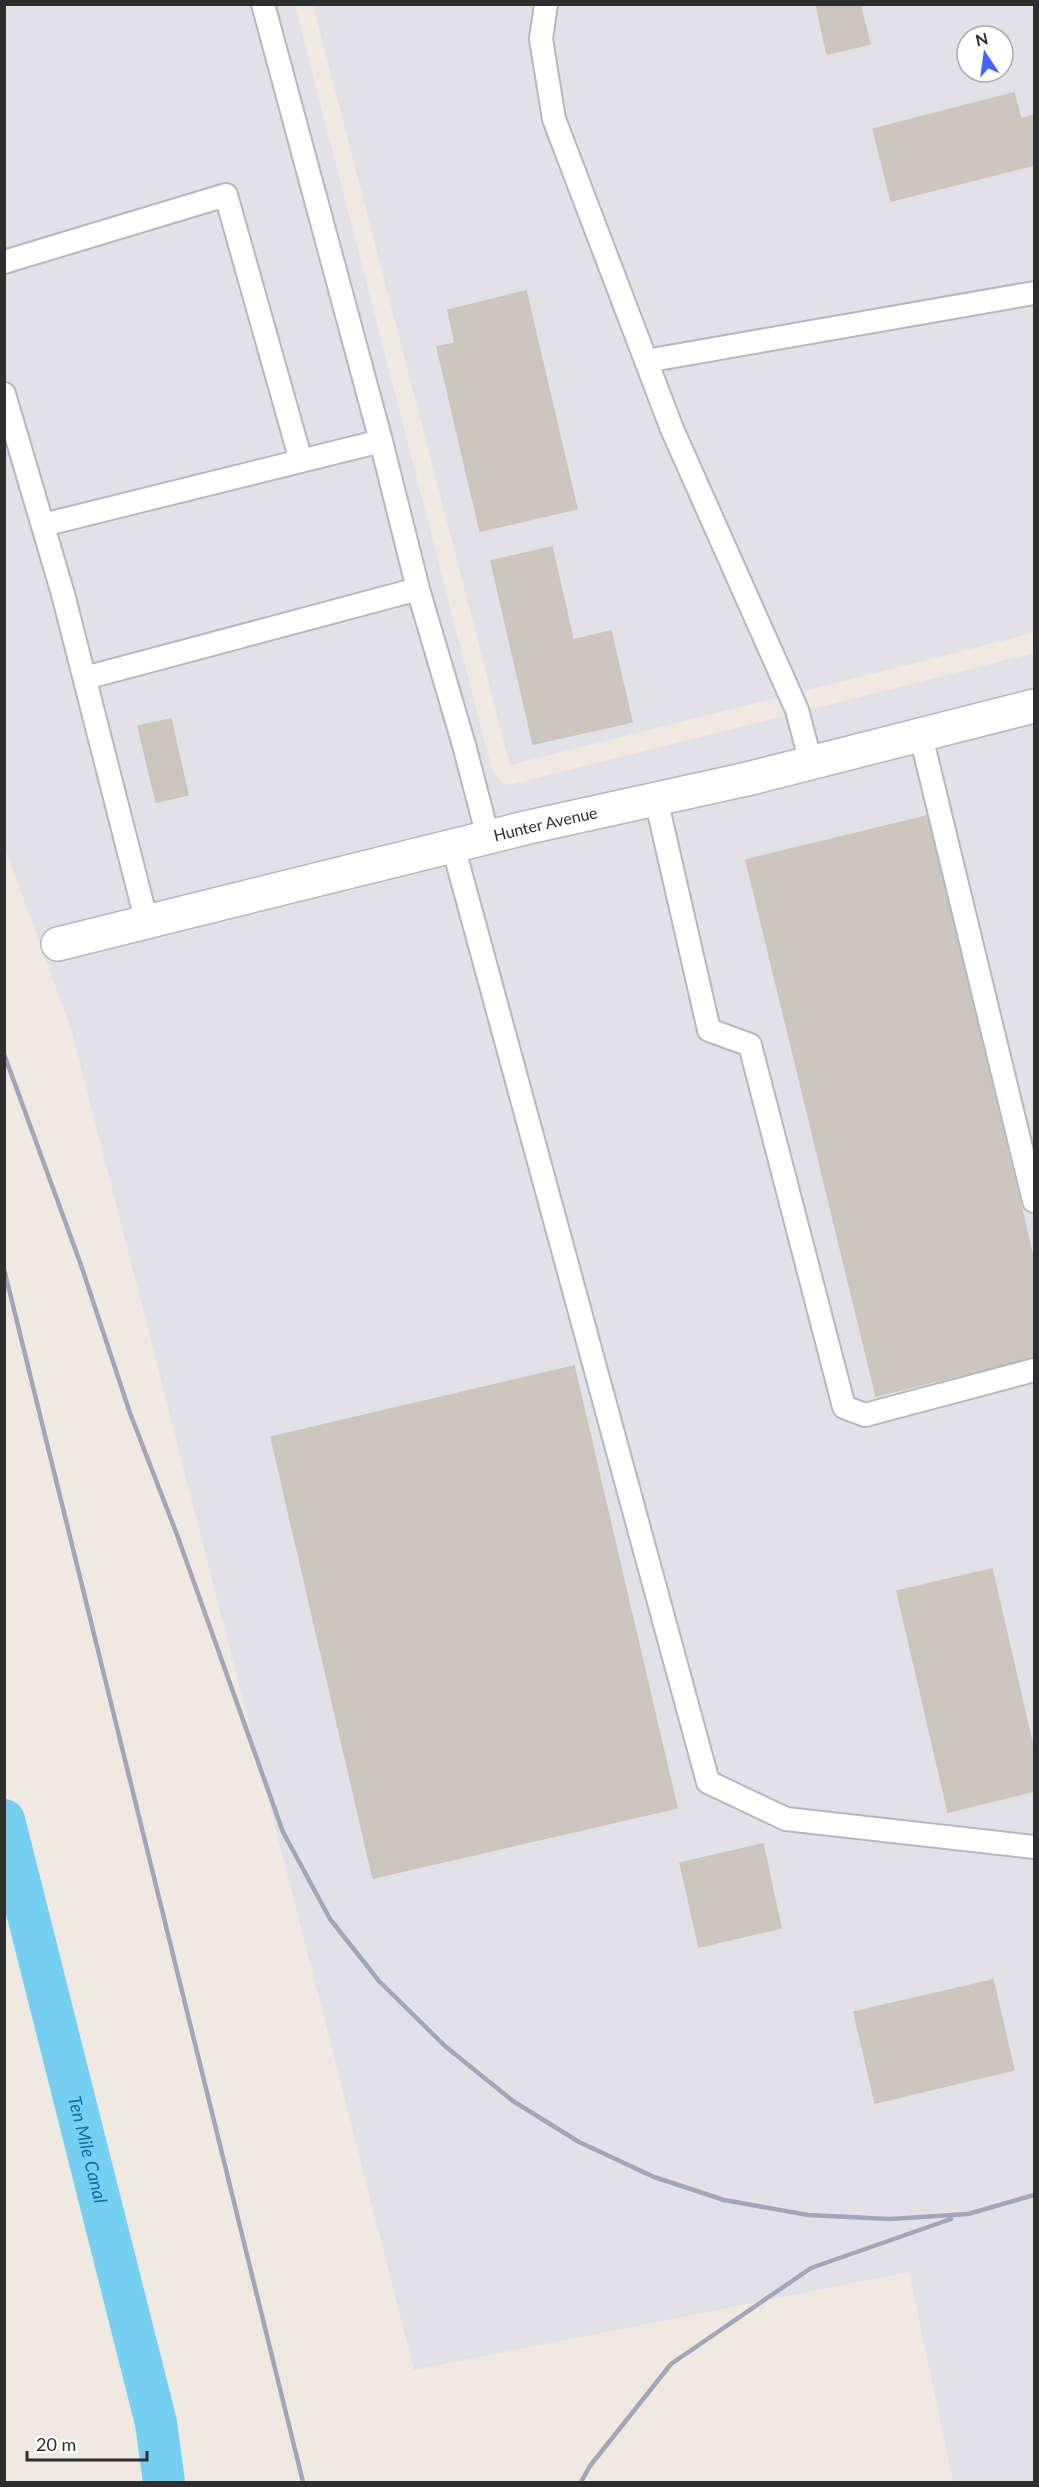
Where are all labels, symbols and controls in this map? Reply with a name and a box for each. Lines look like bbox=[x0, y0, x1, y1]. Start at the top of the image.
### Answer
north arrow bbox=[955, 24, 1015, 84]
text: N bbox=[973, 28, 990, 50]
street label: Hunter Avenue bbox=[491, 802, 599, 844]
water label: Ten Mile Canal bbox=[64, 2093, 112, 2205]
scale bar bbox=[27, 2424, 147, 2462]
text: 20 m bbox=[36, 2433, 76, 2455]

